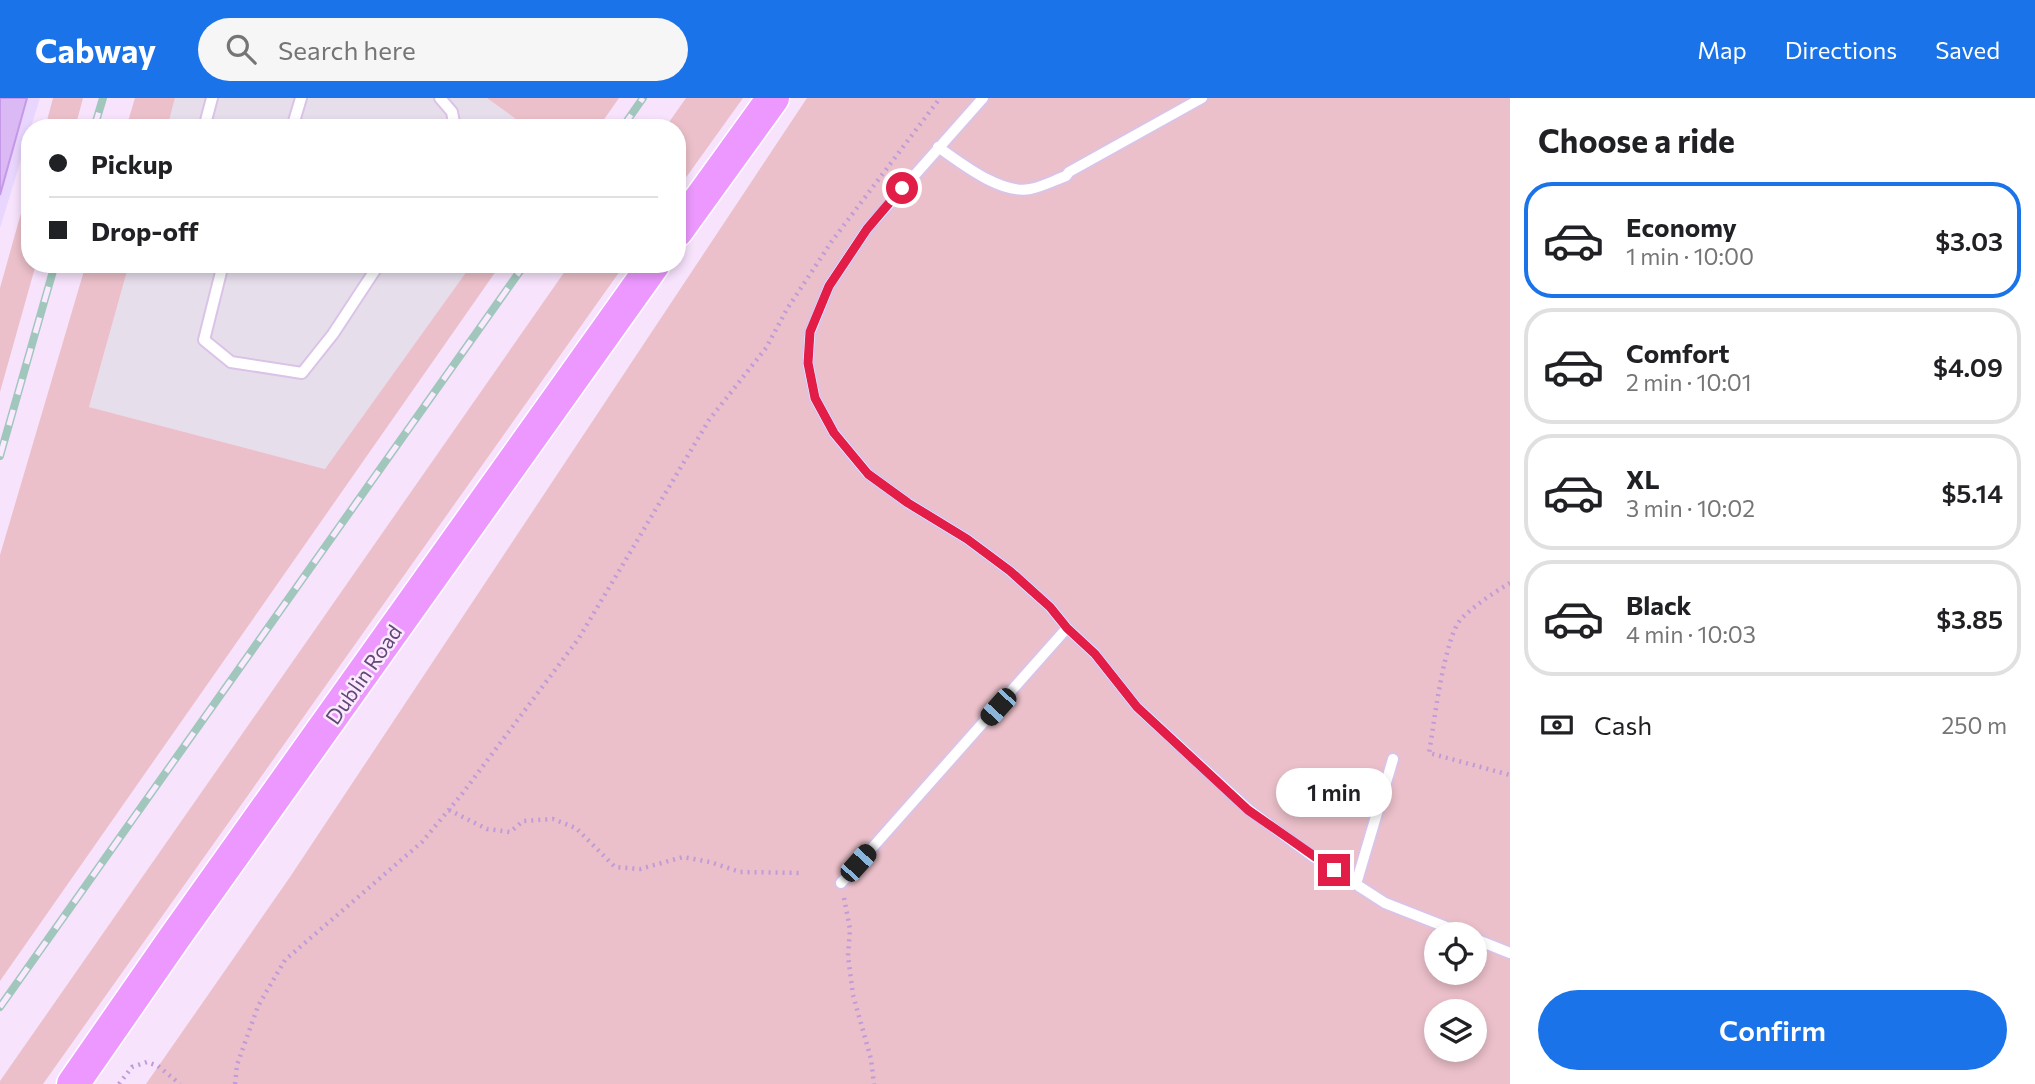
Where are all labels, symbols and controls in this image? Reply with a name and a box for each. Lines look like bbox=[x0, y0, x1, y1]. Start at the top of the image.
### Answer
search box bbox=[198, 18, 688, 81]
text: Cabway bbox=[35, 29, 156, 70]
icon: search bbox=[222, 30, 260, 68]
text: Search here bbox=[278, 34, 416, 65]
text: Map bbox=[1697, 35, 1747, 64]
text: Directions bbox=[1785, 35, 1897, 64]
text: Saved bbox=[1935, 35, 2000, 64]
text: Choose a ride bbox=[1538, 120, 1735, 160]
text: Pickup bbox=[91, 148, 173, 179]
route start bbox=[886, 172, 918, 204]
icon: car bbox=[1542, 209, 1605, 272]
text: Economy bbox=[1626, 211, 1737, 242]
text: Drop-off bbox=[91, 215, 198, 246]
text: $3.03 bbox=[1935, 225, 2003, 256]
text: 1 min · 10:00 bbox=[1626, 242, 1754, 270]
icon: car bbox=[1542, 335, 1605, 398]
text: Comfort bbox=[1626, 337, 1729, 368]
text: $4.09 bbox=[1933, 351, 2003, 382]
text: 2 min · 10:01 bbox=[1626, 368, 1752, 396]
icon: car bbox=[1542, 461, 1605, 524]
text: XL bbox=[1626, 463, 1660, 494]
text: $5.14 bbox=[1941, 477, 2003, 508]
text: 3 min · 10:02 bbox=[1626, 494, 1755, 522]
icon: car bbox=[1542, 587, 1605, 650]
text: Black bbox=[1626, 589, 1692, 620]
text: $3.85 bbox=[1936, 603, 2003, 634]
street label: Dublin Road bbox=[320, 620, 406, 728]
text: 4 min · 10:03 bbox=[1626, 620, 1756, 648]
car bbox=[977, 684, 1020, 730]
icon: cash bbox=[1538, 706, 1576, 744]
text: Cash bbox=[1594, 709, 1652, 740]
text: 250 m bbox=[1942, 711, 2007, 739]
callout: 1 min bbox=[1276, 768, 1392, 818]
text: 1 min bbox=[1307, 778, 1361, 806]
car bbox=[837, 840, 880, 886]
route end bbox=[1318, 854, 1350, 886]
map controls bbox=[1424, 922, 1487, 1062]
button: locate bbox=[1424, 922, 1487, 985]
button: Confirm bbox=[1538, 990, 2007, 1070]
button: layers bbox=[1424, 999, 1487, 1062]

